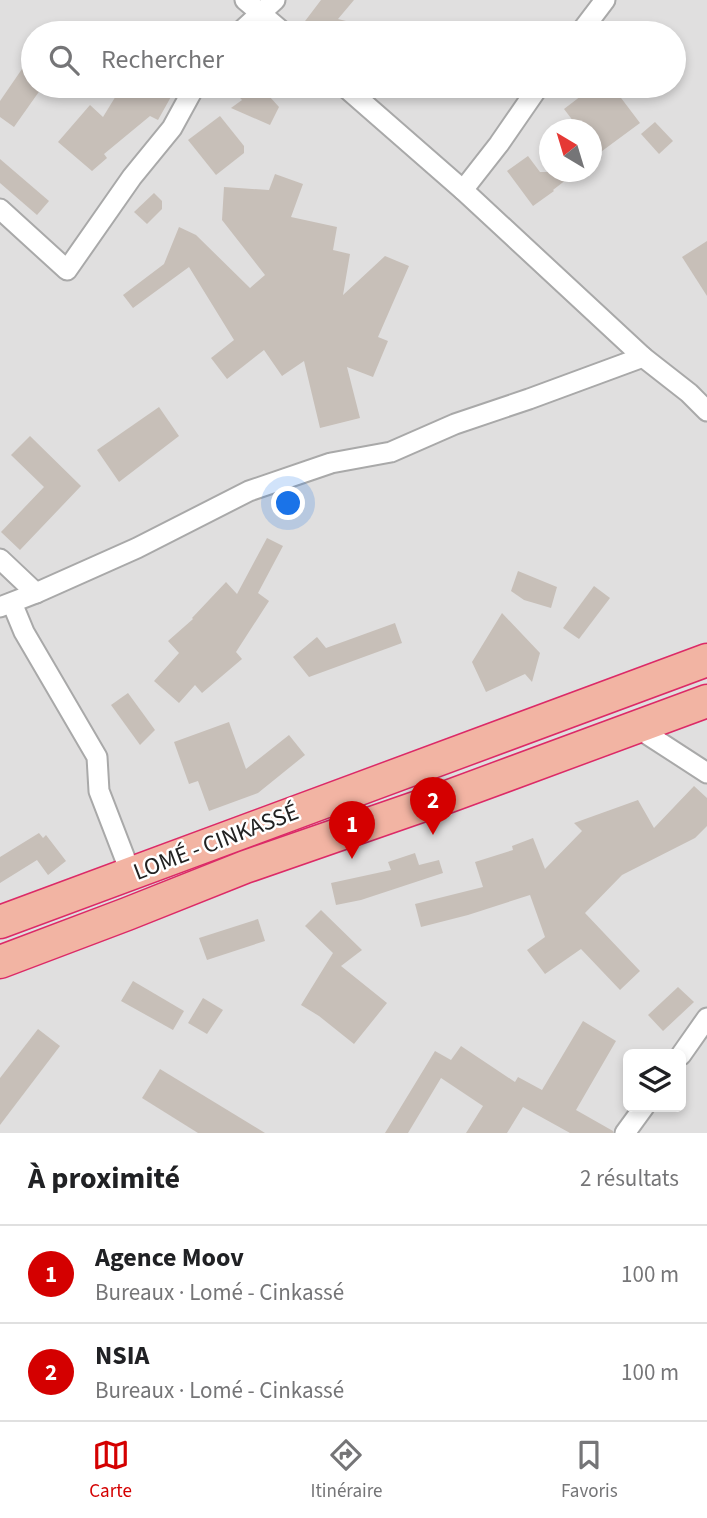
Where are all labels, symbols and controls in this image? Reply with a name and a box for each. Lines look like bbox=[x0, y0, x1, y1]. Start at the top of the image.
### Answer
search box bbox=[21, 21, 686, 98]
icon: search bbox=[45, 41, 83, 79]
text: Rechercher bbox=[101, 41, 224, 78]
north arrow bbox=[539, 119, 602, 182]
your location bbox=[271, 486, 305, 520]
pin: 2 bbox=[410, 777, 456, 835]
street label: LOMÉ - CINKASSÉ bbox=[128, 794, 304, 890]
pin: 1 bbox=[329, 801, 375, 859]
map controls bbox=[623, 1049, 686, 1112]
button: layers bbox=[623, 1049, 686, 1112]
text: À proximité bbox=[28, 1157, 180, 1200]
text: 2 résultats bbox=[580, 1162, 679, 1195]
text: Agence Moov bbox=[95, 1239, 244, 1276]
text: 1 bbox=[45, 1258, 57, 1291]
text: 100 m bbox=[621, 1258, 679, 1291]
text: Bureaux · Lomé - Cinkassé bbox=[95, 1276, 344, 1309]
text: NSIA bbox=[95, 1337, 149, 1374]
text: 2 bbox=[45, 1356, 57, 1389]
text: 100 m bbox=[621, 1356, 679, 1389]
text: Bureaux · Lomé - Cinkassé bbox=[95, 1374, 344, 1407]
tab: Carte bbox=[89, 1436, 132, 1505]
tab: Itinéraire bbox=[310, 1436, 383, 1505]
tab: Favoris bbox=[561, 1436, 618, 1505]

